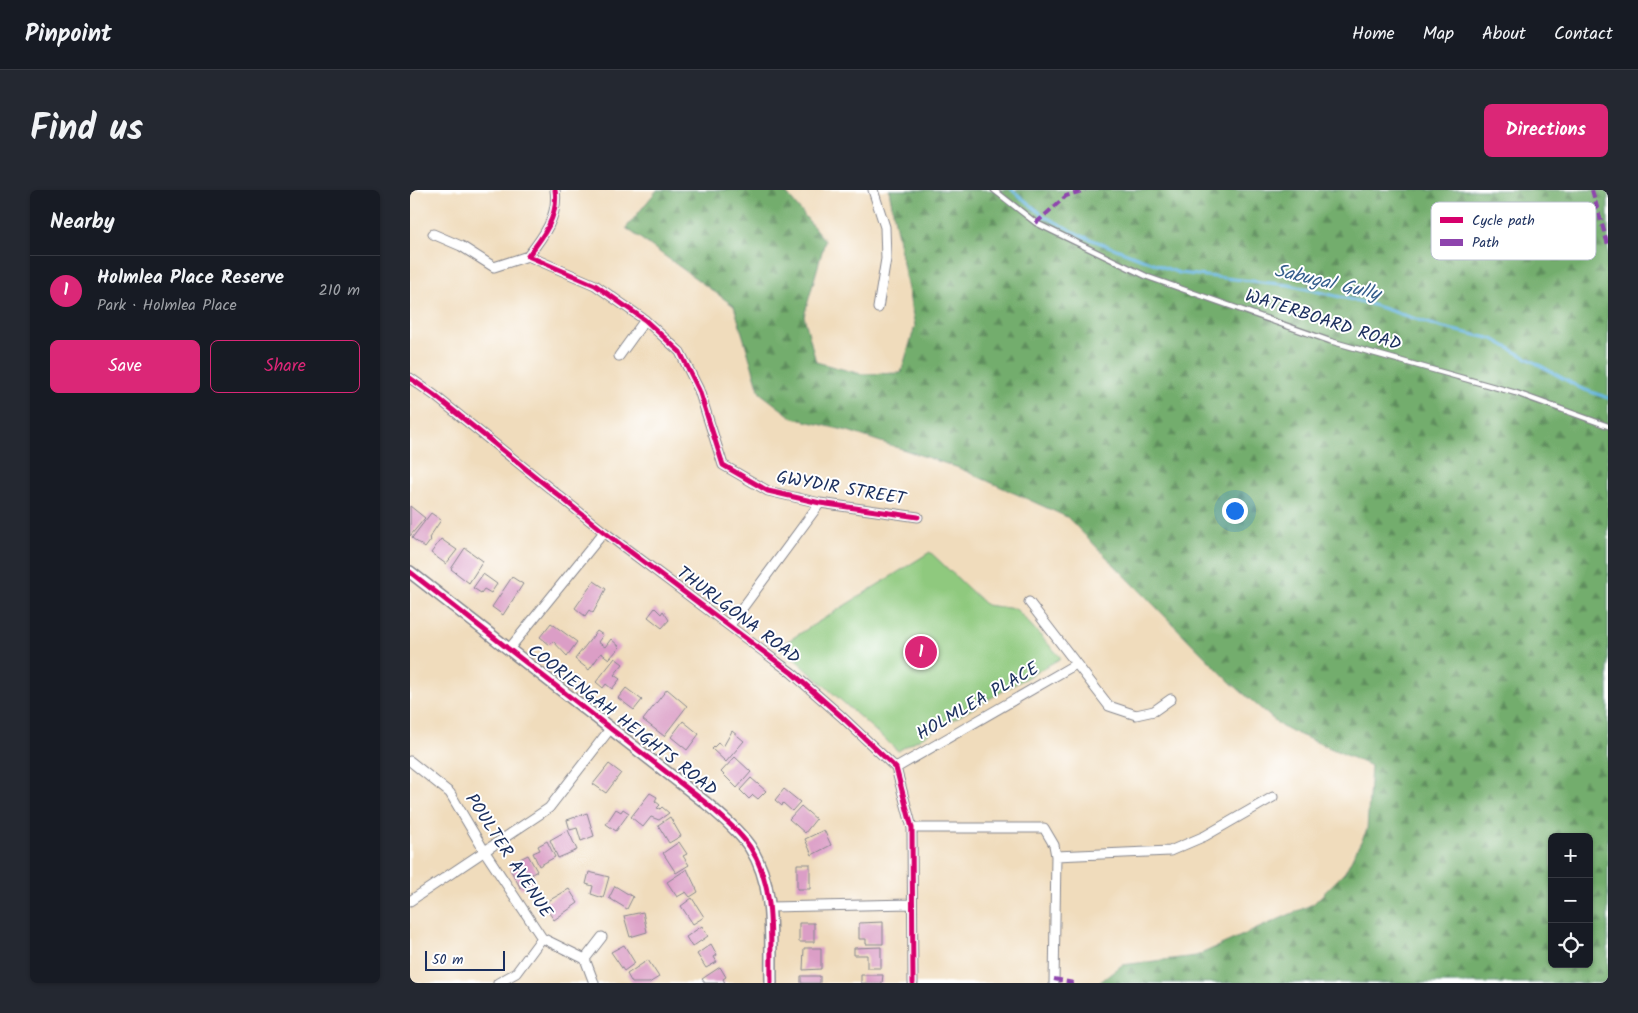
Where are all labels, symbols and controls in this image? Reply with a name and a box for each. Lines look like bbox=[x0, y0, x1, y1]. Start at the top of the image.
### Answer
text: Pinpoint bbox=[25, 15, 112, 54]
text: Home bbox=[1352, 20, 1395, 49]
text: Map bbox=[1423, 20, 1454, 49]
text: About bbox=[1482, 20, 1526, 49]
text: Contact bbox=[1554, 20, 1613, 49]
text: Find us bbox=[30, 102, 143, 158]
button: Directions bbox=[1484, 104, 1608, 157]
legend bbox=[1431, 202, 1596, 260]
text: Nearby bbox=[50, 206, 115, 239]
text: Cycle path bbox=[1472, 210, 1535, 232]
text: Path bbox=[1472, 232, 1499, 254]
water label: Sabugal Gully bbox=[1271, 256, 1386, 310]
text: Holmlea Place Reserve bbox=[97, 263, 284, 293]
text: 1 bbox=[64, 278, 68, 303]
text: 210 m bbox=[319, 278, 360, 303]
street label: WATERBOARD ROAD bbox=[1241, 282, 1405, 360]
text: Park · Holmlea Place bbox=[97, 293, 237, 318]
button: Save bbox=[50, 340, 200, 393]
button: Share bbox=[210, 340, 360, 393]
street label: GWYDIR STREET bbox=[774, 463, 909, 515]
your location bbox=[1222, 498, 1248, 524]
street label: THURLGONA ROAD bbox=[670, 559, 807, 673]
pin: 1 bbox=[905, 633, 937, 671]
street label: COORIENGAH HEIGHTS ROAD bbox=[521, 637, 724, 805]
street label: HOLMLEA PLACE bbox=[911, 655, 1045, 749]
street label: POULTER AVENUE bbox=[457, 788, 560, 925]
map controls bbox=[1548, 833, 1593, 968]
button: + bbox=[1548, 833, 1593, 878]
button: − bbox=[1548, 878, 1593, 923]
button: locate bbox=[1548, 923, 1593, 968]
scale bar bbox=[425, 948, 505, 971]
text: 50 m bbox=[432, 949, 463, 971]

